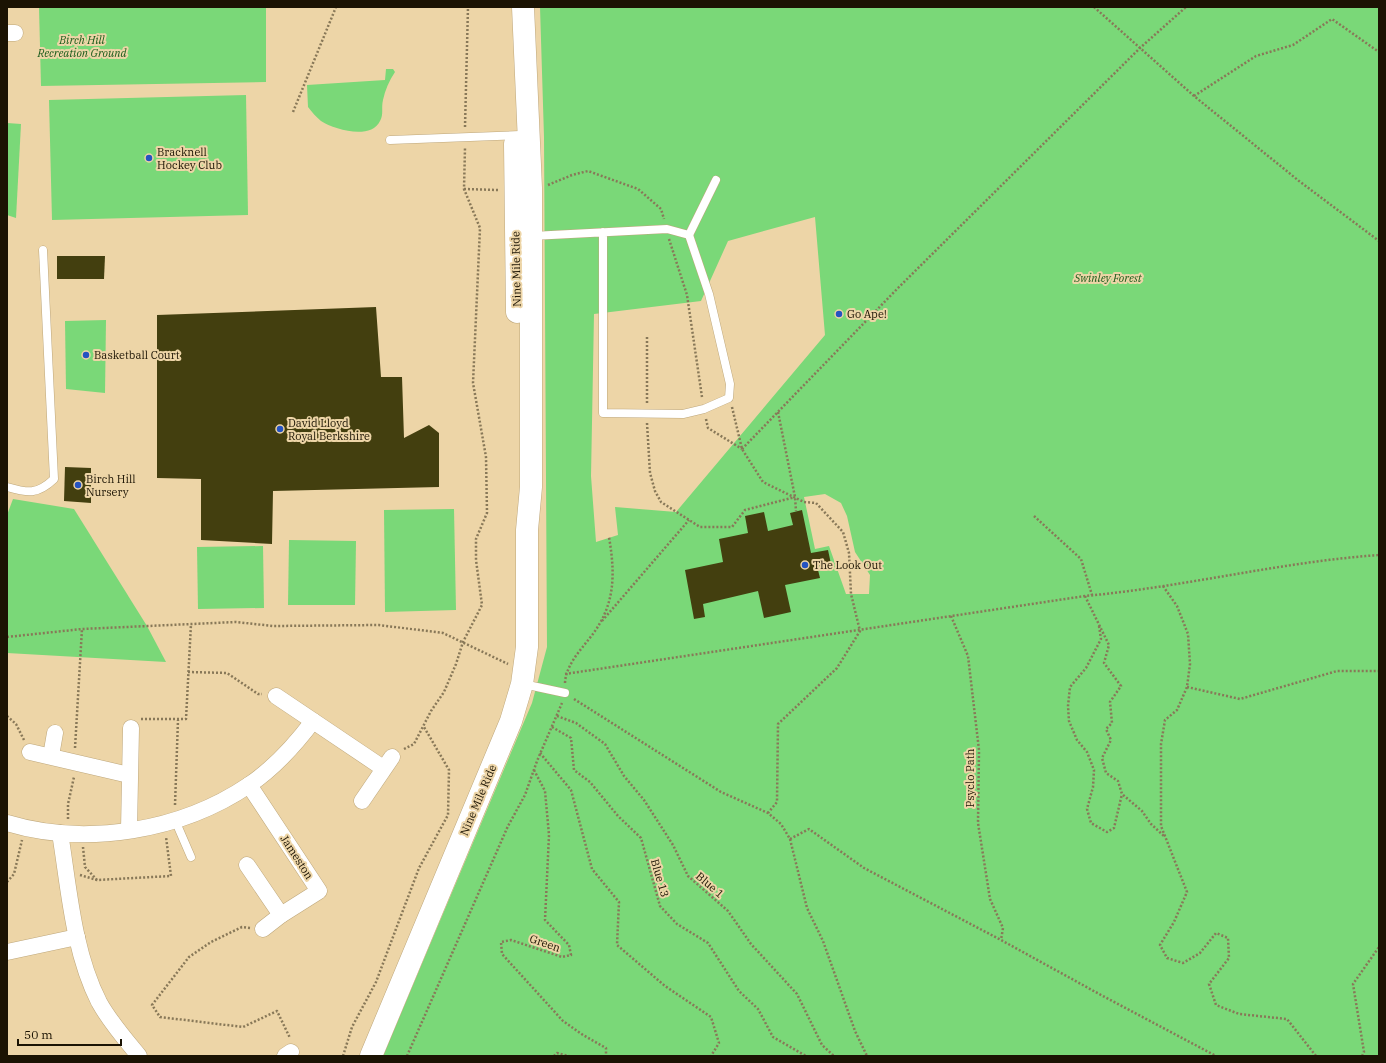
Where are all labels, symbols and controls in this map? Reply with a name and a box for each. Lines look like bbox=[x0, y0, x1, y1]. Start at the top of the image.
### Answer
park label: Birch Hill Recreation Ground bbox=[36, 33, 128, 60]
place label: Bracknell Hockey Club bbox=[157, 145, 222, 172]
marker: Bracknell Hockey Club bbox=[144, 153, 154, 163]
street label: Nine Mile Ride bbox=[508, 231, 524, 307]
park label: Swinley Forest bbox=[1073, 271, 1143, 285]
place label: Go Ape! bbox=[847, 307, 887, 321]
marker: Go Ape! bbox=[834, 309, 844, 319]
place label: Basketball Court bbox=[94, 348, 180, 362]
marker: Basketball Court bbox=[81, 350, 91, 360]
place label: David Lloyd Royal Berkshire bbox=[288, 416, 370, 443]
marker: David Lloyd Royal Berkshire bbox=[275, 424, 285, 434]
place label: Birch Hill Nursery bbox=[86, 472, 136, 499]
marker: Birch Hill Nursery bbox=[73, 480, 83, 490]
place label: The Look Out bbox=[813, 558, 882, 572]
marker: The Look Out bbox=[800, 560, 810, 570]
street label: Psyclo Path bbox=[963, 748, 977, 807]
street label: Nine Mile Ride bbox=[457, 762, 499, 838]
street label: Jameston bbox=[278, 832, 316, 882]
street label: Blue 13 bbox=[648, 857, 672, 899]
street label: Blue 1 bbox=[693, 869, 727, 901]
street label: Green bbox=[528, 931, 562, 955]
scale bar bbox=[18, 1021, 121, 1047]
text: 50 m bbox=[24, 1027, 53, 1042]

